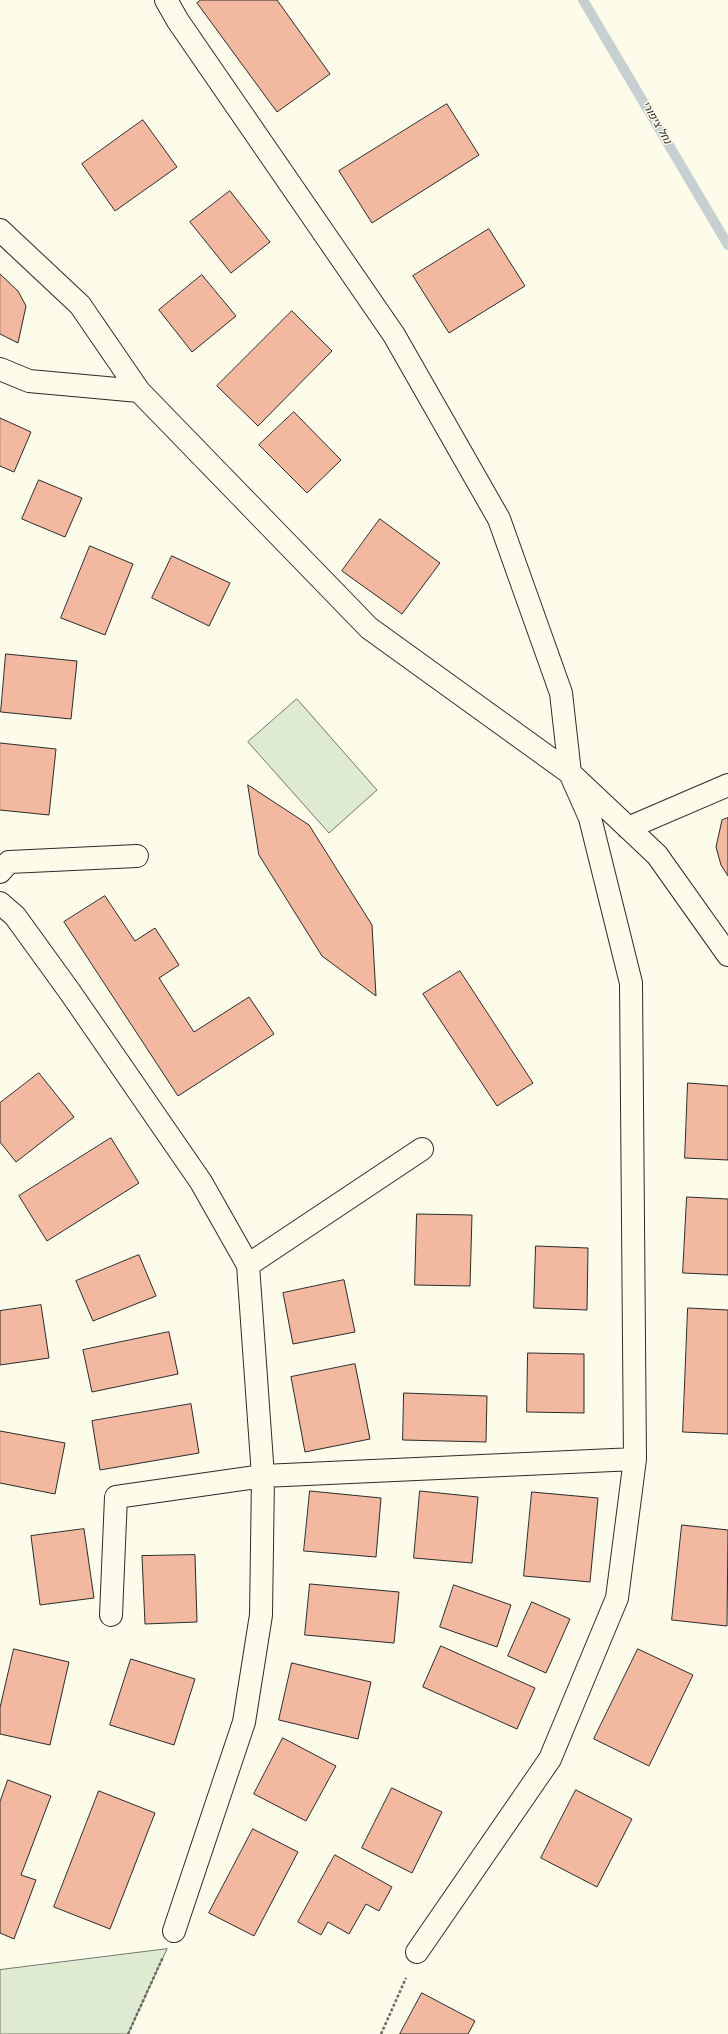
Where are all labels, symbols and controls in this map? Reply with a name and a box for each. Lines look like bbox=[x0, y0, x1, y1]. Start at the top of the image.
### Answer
water label: נחל ציפורי bbox=[638, 99, 674, 147]

